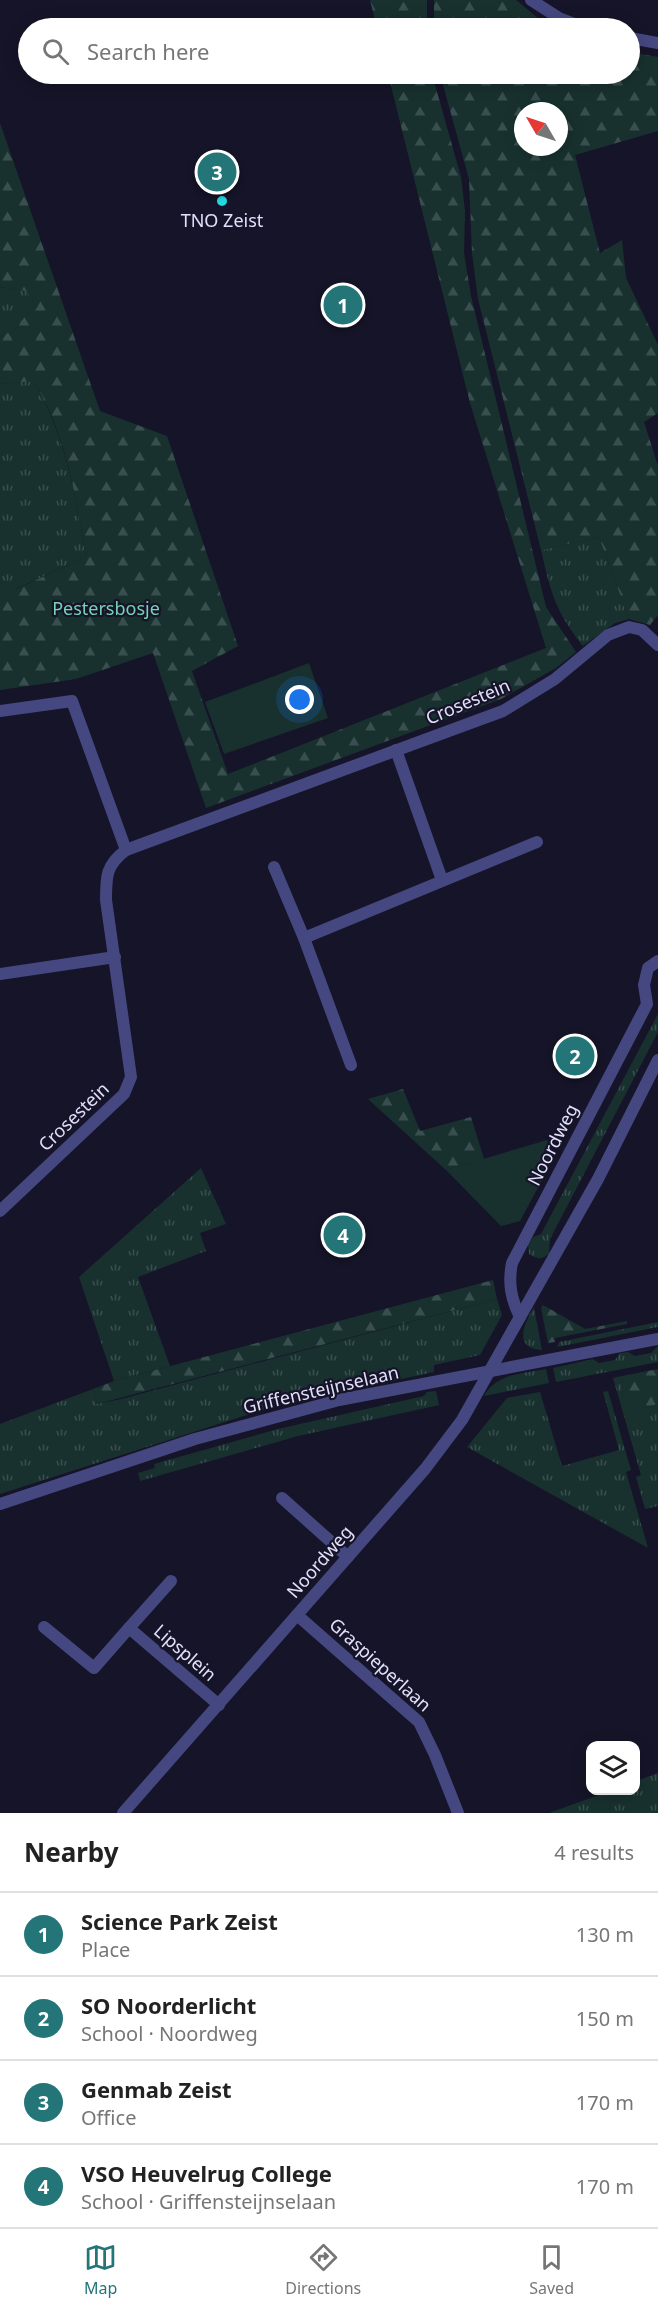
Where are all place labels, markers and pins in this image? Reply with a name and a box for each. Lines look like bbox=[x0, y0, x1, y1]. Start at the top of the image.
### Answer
pin: 3 bbox=[198, 150, 236, 195]
marker: TNO Zeist bbox=[215, 194, 229, 208]
place label: TNO Zeist bbox=[181, 208, 264, 232]
pin: 1 bbox=[324, 282, 362, 328]
pin: 2 bbox=[556, 1034, 594, 1078]
pin: 4 bbox=[324, 1212, 362, 1258]

